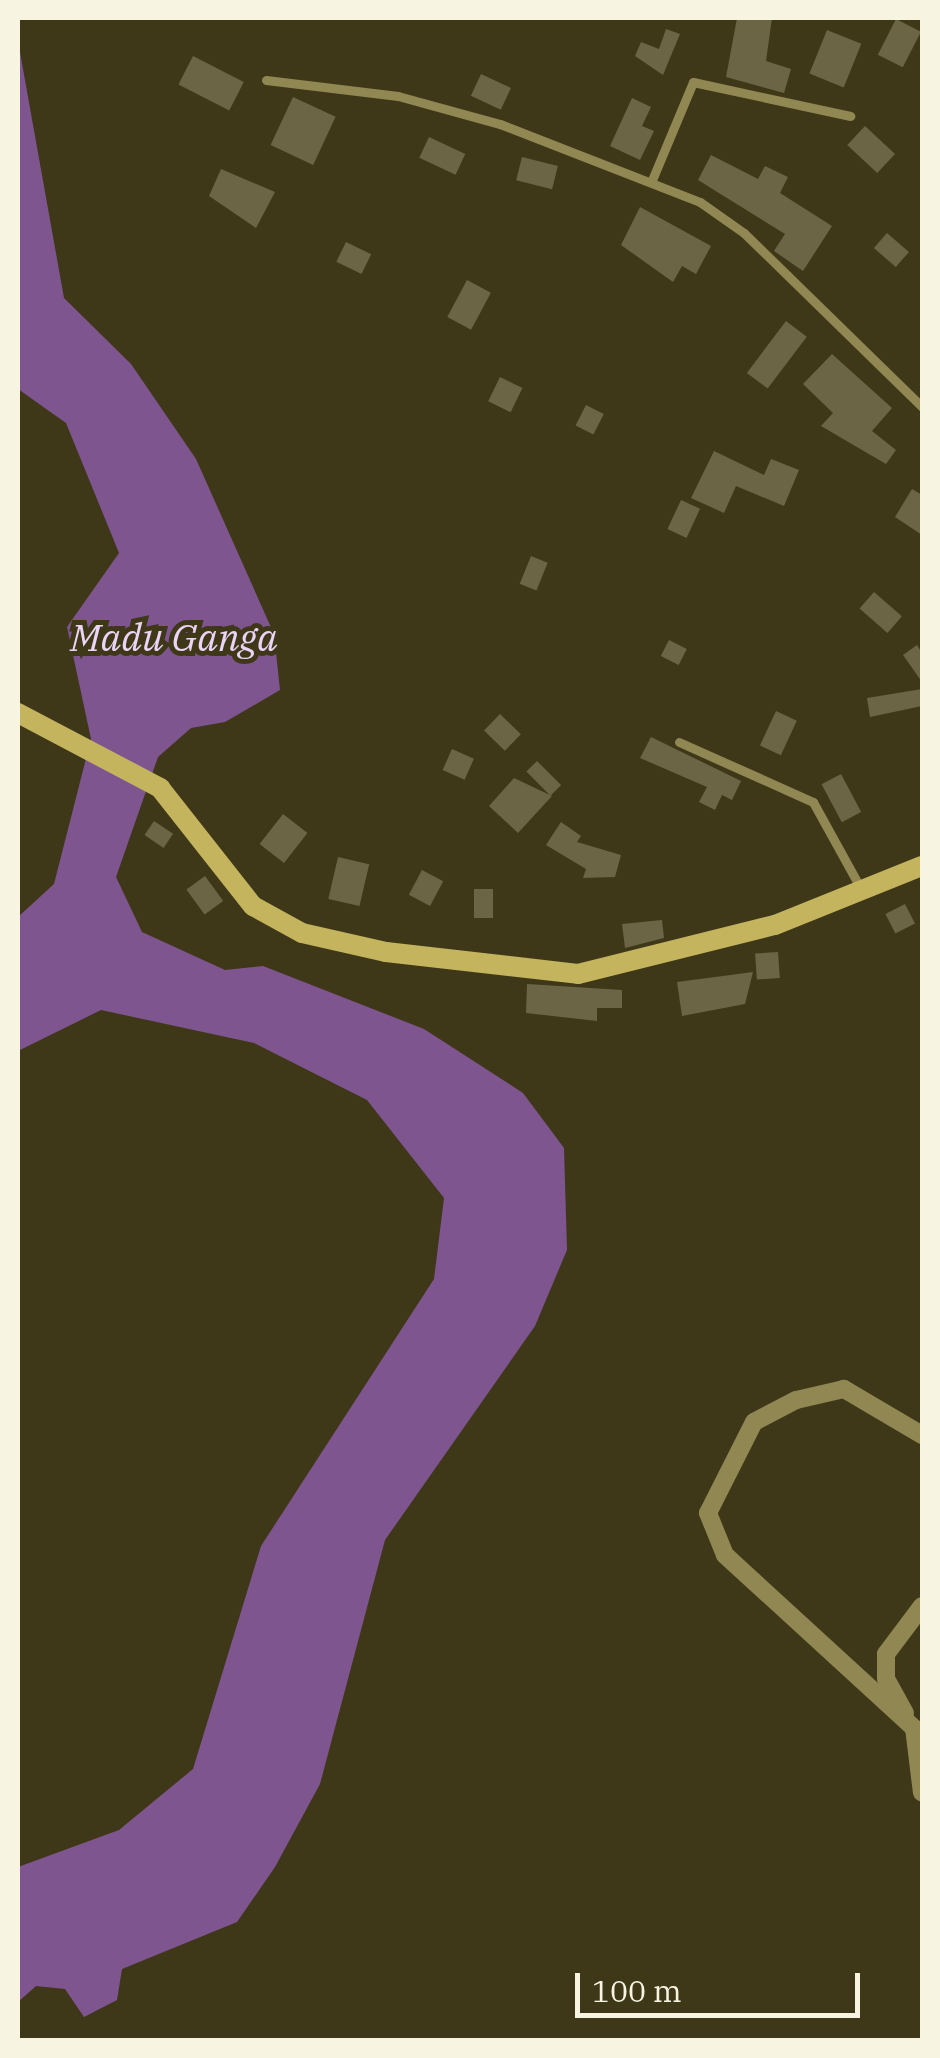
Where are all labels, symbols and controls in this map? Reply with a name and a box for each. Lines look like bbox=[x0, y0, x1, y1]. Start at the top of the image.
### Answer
water label: Madu Ganga bbox=[70, 614, 278, 660]
scale bar bbox=[580, 1953, 865, 2015]
text: 100 m bbox=[592, 1971, 682, 2010]

